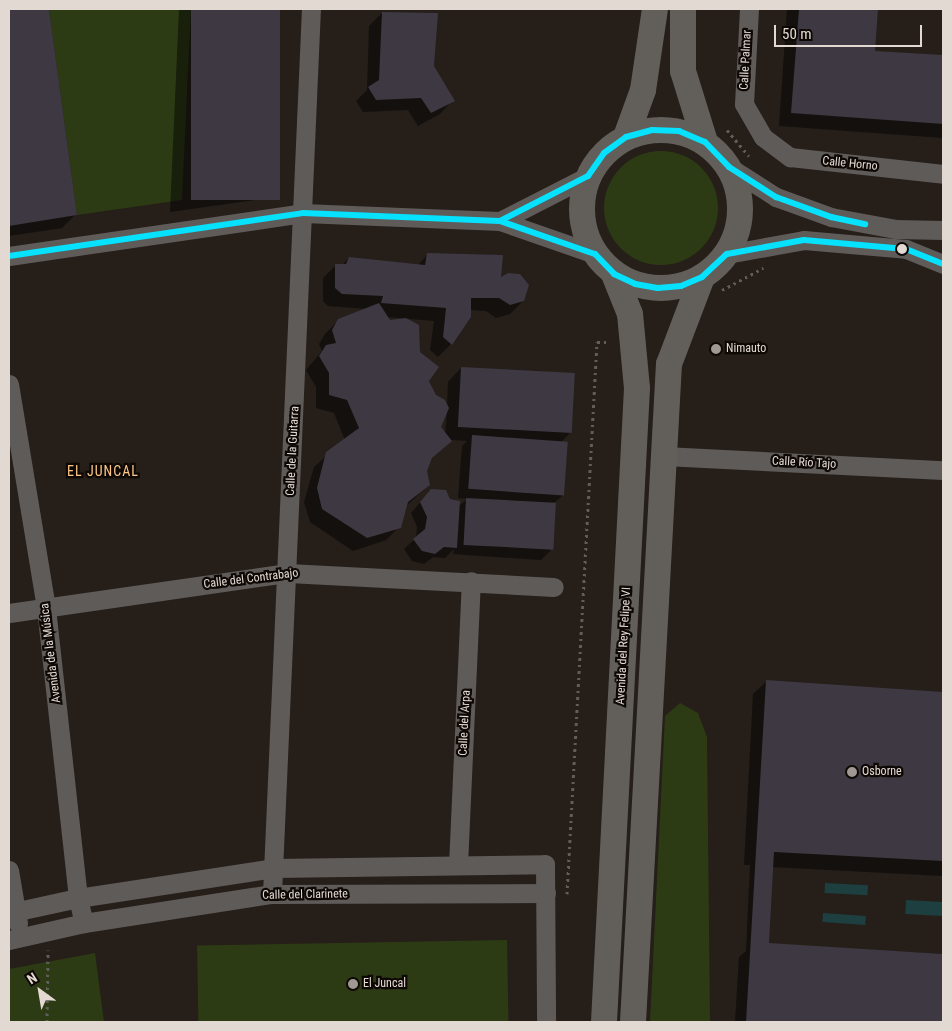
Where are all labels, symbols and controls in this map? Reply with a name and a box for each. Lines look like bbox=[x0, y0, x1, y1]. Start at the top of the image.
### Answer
scale bar bbox=[777, 15, 924, 47]
text: 50 m bbox=[782, 25, 812, 43]
street label: Calle Palmar bbox=[737, 30, 755, 90]
street label: Calle Horno bbox=[822, 154, 878, 174]
unlabelled marker bbox=[897, 244, 907, 254]
place label: Nimauto bbox=[726, 342, 766, 356]
marker: Nimauto bbox=[710, 343, 722, 355]
street label: Calle de la Guitarra bbox=[283, 406, 303, 496]
street label: Calle Río Tajo bbox=[771, 454, 837, 472]
district label: EL JUNCAL bbox=[66, 463, 140, 479]
street label: Calle del Contrabajo bbox=[203, 566, 299, 592]
street label: Avenida del Rey Felipe VI bbox=[614, 587, 634, 705]
street label: Avenida de la Música bbox=[38, 602, 64, 704]
street label: Calle del Arpa bbox=[456, 690, 474, 756]
place label: Osborne bbox=[862, 765, 902, 779]
marker: Osborne bbox=[846, 766, 858, 778]
street label: Calle del Clarinete bbox=[262, 887, 348, 903]
north arrow bbox=[15, 966, 65, 1016]
text: N bbox=[24, 969, 40, 987]
place label: El Juncal bbox=[363, 977, 406, 991]
marker: El Juncal bbox=[347, 978, 359, 990]

